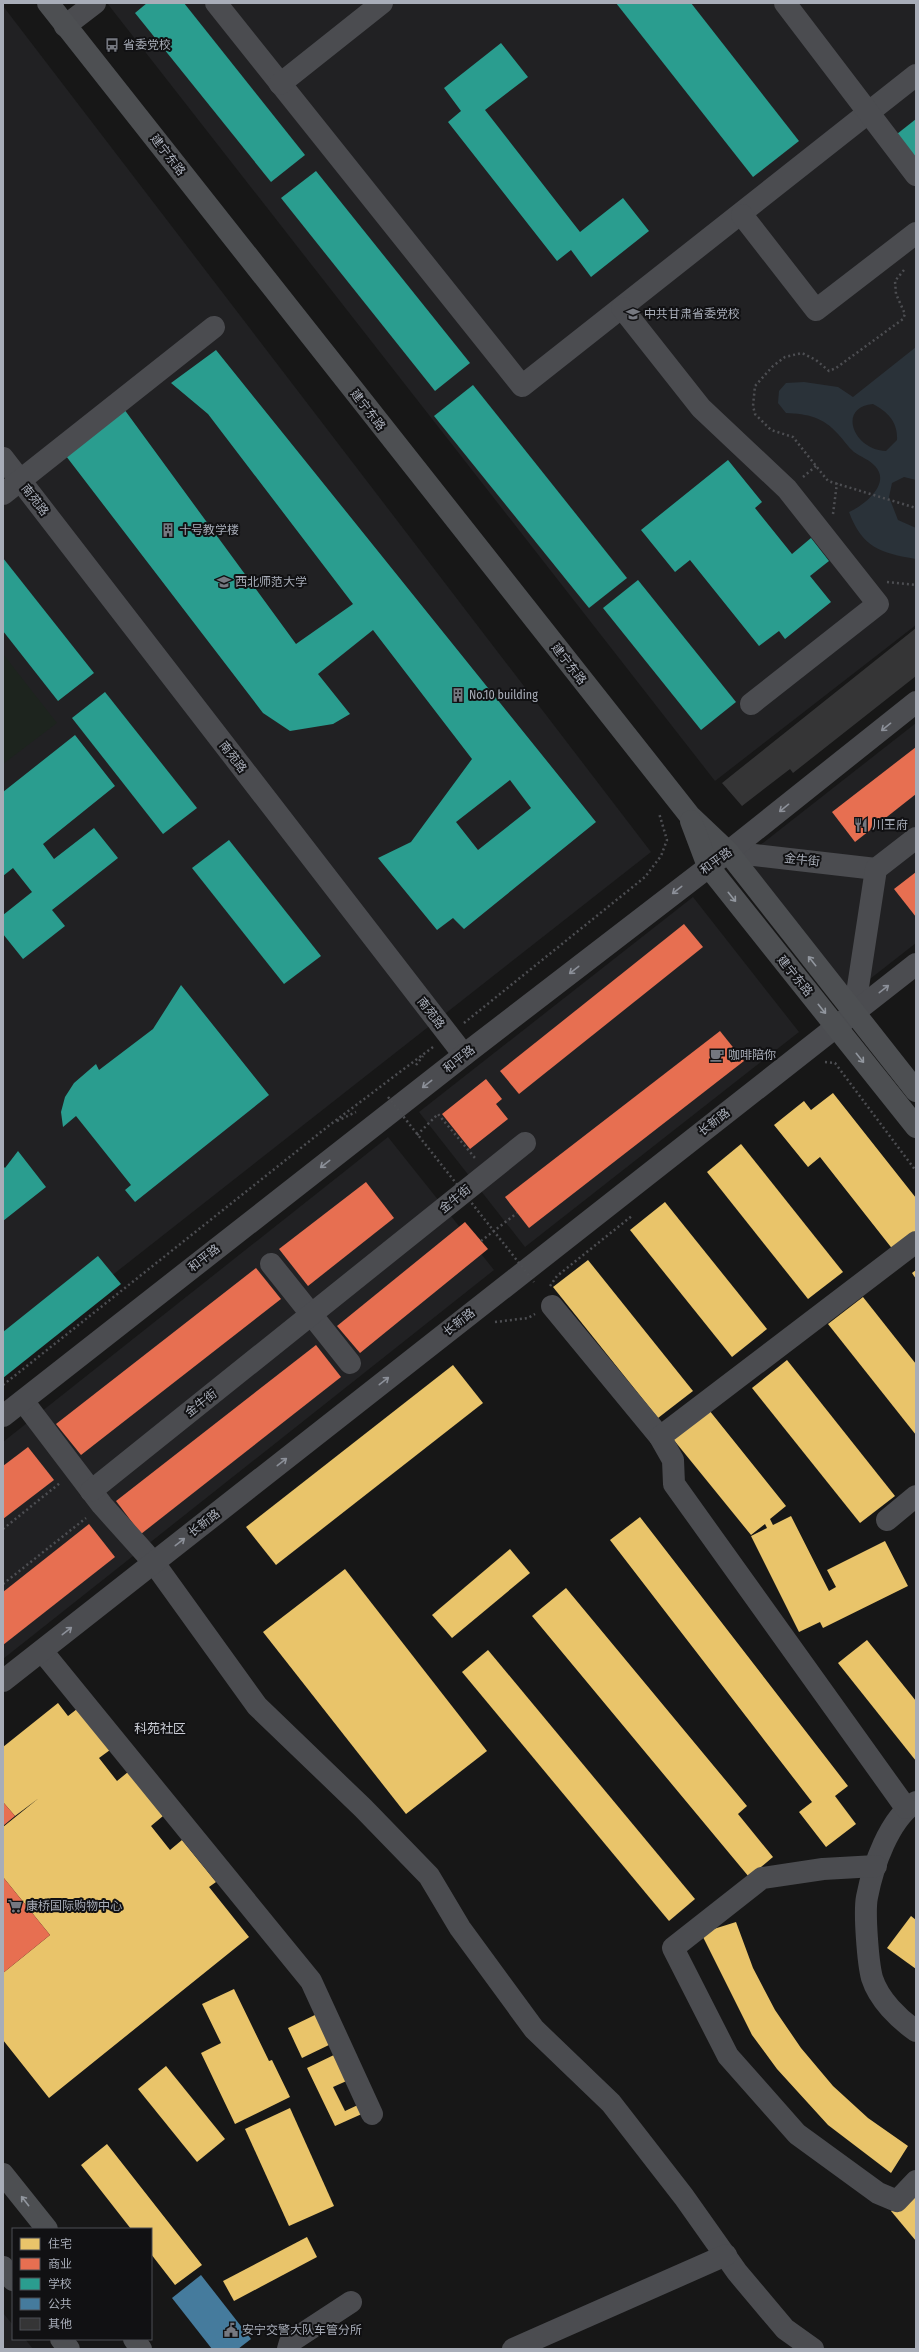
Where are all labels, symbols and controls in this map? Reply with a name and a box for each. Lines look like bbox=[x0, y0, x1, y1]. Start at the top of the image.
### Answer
bus stop icon: 省委党校 bbox=[104, 37, 120, 53]
place label: 省委党校 bbox=[123, 38, 171, 52]
street label: 建宁东路 bbox=[148, 132, 188, 178]
school or university icon: 中共甘肃省委党校 bbox=[625, 306, 641, 322]
place label: 中共甘肃省委党校 bbox=[644, 307, 740, 321]
street label: 建宁东路 bbox=[348, 387, 388, 433]
street label: 南苑路 bbox=[18, 482, 52, 518]
building icon: 十号教学楼 bbox=[160, 522, 176, 538]
place label: 十号教学楼 bbox=[179, 523, 239, 537]
school or university icon: 西北师范大学 bbox=[216, 574, 232, 590]
place label: 西北师范大学 bbox=[235, 575, 307, 589]
street label: 建宁东路 bbox=[549, 641, 589, 687]
building icon: No.10 building bbox=[450, 687, 466, 703]
place label: No.10 building bbox=[469, 688, 538, 702]
one-way arrow bbox=[880, 722, 891, 731]
street label: 南苑路 bbox=[216, 739, 250, 775]
one-way arrow bbox=[778, 803, 789, 812]
restaurant icon: 川王府 bbox=[853, 817, 869, 833]
place label: 川王府 bbox=[872, 818, 908, 832]
street label: 和平路 bbox=[697, 845, 735, 877]
street label: 金牛街 bbox=[783, 851, 821, 869]
one-way arrow bbox=[671, 886, 682, 894]
one-way arrow bbox=[727, 891, 736, 902]
street label: 建宁东路 bbox=[774, 953, 816, 999]
one-way arrow bbox=[808, 955, 816, 966]
one-way arrow bbox=[569, 965, 580, 974]
one-way arrow bbox=[879, 985, 890, 993]
street label: 南苑路 bbox=[414, 995, 448, 1031]
one-way arrow bbox=[817, 1004, 826, 1015]
street label: 和平路 bbox=[441, 1042, 477, 1076]
cafe icon: 咖啡陪你 bbox=[709, 1047, 725, 1063]
place label: 咖啡陪你 bbox=[728, 1048, 776, 1062]
one-way arrow bbox=[856, 1052, 865, 1063]
one-way arrow bbox=[422, 1080, 433, 1088]
street label: 长新路 bbox=[696, 1105, 732, 1139]
one-way arrow bbox=[319, 1160, 330, 1168]
street label: 金牛街 bbox=[437, 1182, 473, 1216]
street label: 和平路 bbox=[186, 1241, 222, 1275]
street label: 长新路 bbox=[441, 1305, 477, 1339]
one-way arrow bbox=[378, 1377, 389, 1385]
street label: 金牛街 bbox=[183, 1386, 219, 1420]
one-way arrow bbox=[276, 1457, 287, 1466]
street label: 长新路 bbox=[186, 1506, 222, 1540]
one-way arrow bbox=[174, 1538, 185, 1546]
one-way arrow bbox=[61, 1627, 72, 1635]
district label: 科苑社区 bbox=[134, 1721, 186, 1736]
supermarket icon: 康桥国际购物中心 bbox=[7, 1898, 23, 1914]
place label: 康桥国际购物中心 bbox=[26, 1899, 122, 1913]
one-way arrow bbox=[21, 2196, 29, 2207]
legend bbox=[12, 2228, 152, 2340]
text: 住宅 bbox=[48, 2237, 72, 2251]
text: 商业 bbox=[48, 2257, 72, 2271]
text: 学校 bbox=[48, 2277, 72, 2291]
text: 公共 bbox=[48, 2297, 72, 2311]
text: 其他 bbox=[48, 2317, 72, 2331]
public building icon: 安宁交警大队车管分所 bbox=[223, 2322, 239, 2338]
place label: 安宁交警大队车管分所 bbox=[242, 2323, 362, 2337]

